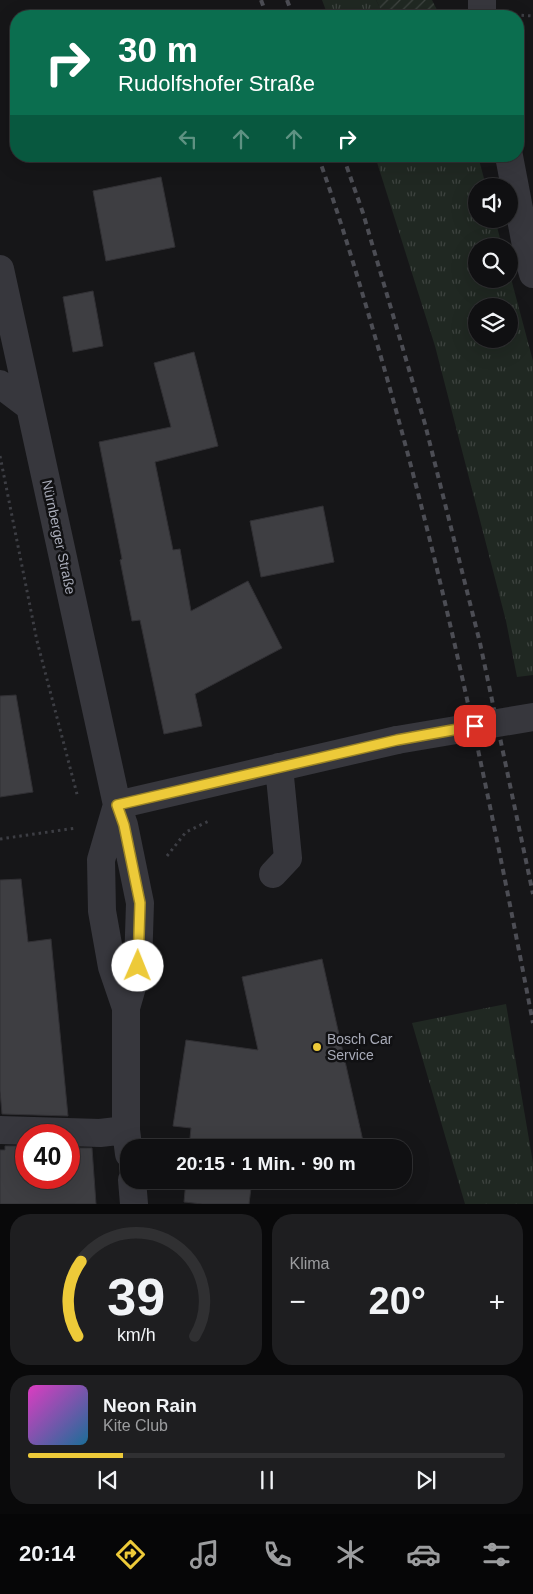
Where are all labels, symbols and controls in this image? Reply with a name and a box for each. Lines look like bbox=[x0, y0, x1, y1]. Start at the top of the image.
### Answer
icon: right bbox=[35, 30, 100, 95]
text: 30 m bbox=[118, 30, 198, 69]
text: Rudolfshofer Straße bbox=[118, 71, 315, 96]
icon: left bbox=[174, 125, 202, 153]
icon: ahead bbox=[227, 125, 255, 153]
icon: ahead bbox=[280, 125, 308, 153]
icon: right bbox=[333, 125, 361, 153]
map controls bbox=[468, 178, 518, 348]
button: sound bbox=[468, 178, 518, 228]
button: search bbox=[468, 238, 518, 288]
button: layers bbox=[468, 298, 518, 348]
street label: Nürnberger Straße bbox=[39, 478, 79, 596]
pin bbox=[454, 705, 496, 747]
icon: arrive bbox=[461, 712, 489, 740]
position arrow bbox=[111, 939, 163, 991]
place label: Bosch Car Service bbox=[327, 1031, 393, 1063]
marker: Bosch Car Service bbox=[311, 1041, 323, 1053]
speed limit sign: 40 bbox=[15, 1124, 80, 1189]
text: 20:15 · 1 Min. · 90 m bbox=[176, 1153, 356, 1174]
text: Klima bbox=[290, 1255, 330, 1272]
text: 39 bbox=[107, 1268, 165, 1326]
text: 20° bbox=[369, 1280, 426, 1322]
text: − bbox=[290, 1286, 306, 1317]
text: + bbox=[489, 1286, 505, 1317]
text: km/h bbox=[116, 1325, 155, 1345]
text: Neon Rain bbox=[103, 1395, 197, 1416]
text: Kite Club bbox=[103, 1417, 168, 1434]
icon: previous bbox=[94, 1466, 122, 1494]
icon: pause bbox=[253, 1466, 281, 1494]
icon: next bbox=[412, 1466, 440, 1494]
icon: directions bbox=[113, 1537, 148, 1572]
icon: music bbox=[187, 1537, 222, 1572]
icon: phone bbox=[260, 1537, 295, 1572]
icon: climate bbox=[333, 1537, 368, 1572]
icon: car bbox=[406, 1537, 441, 1572]
icon: filters bbox=[479, 1537, 514, 1572]
text: 20:14 bbox=[19, 1541, 75, 1566]

